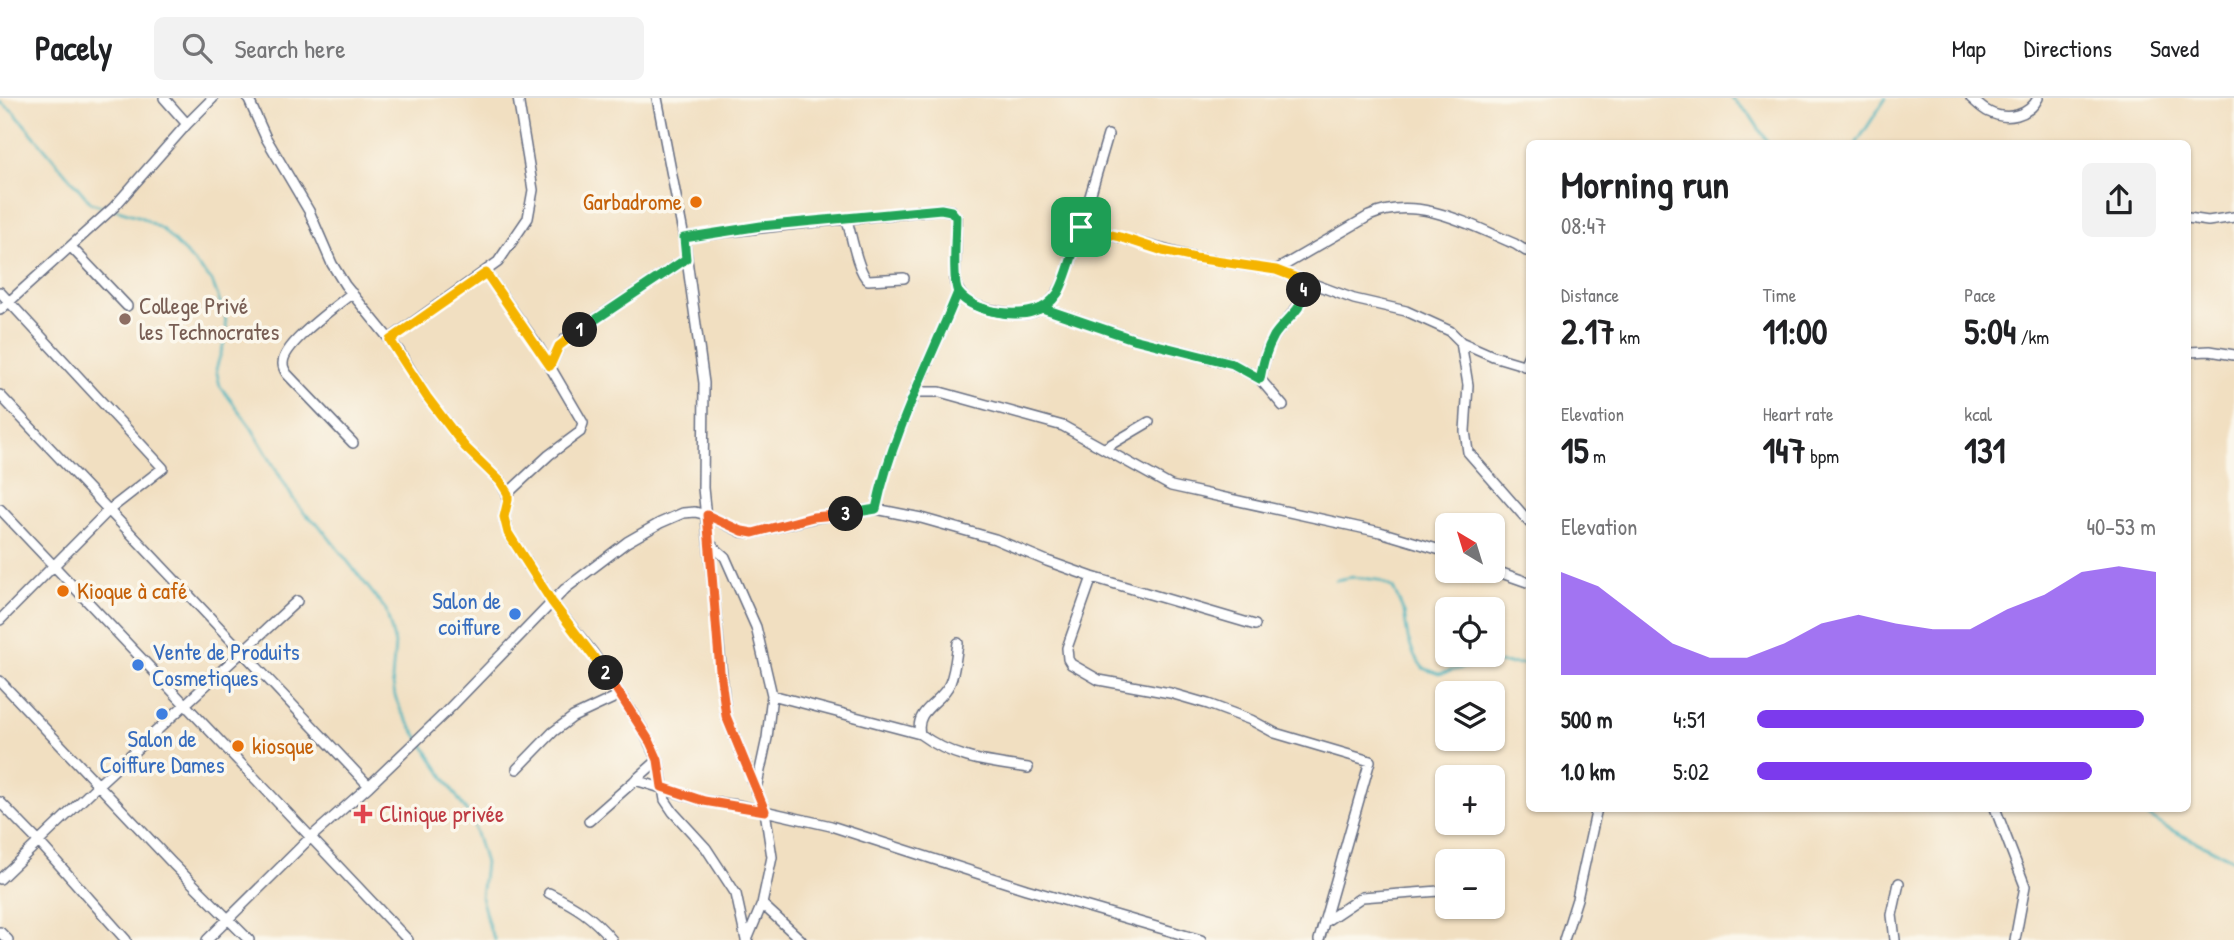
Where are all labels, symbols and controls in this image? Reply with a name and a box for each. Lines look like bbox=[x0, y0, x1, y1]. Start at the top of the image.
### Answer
search box bbox=[154, 17, 644, 80]
text: Pacely bbox=[35, 26, 112, 70]
icon: search bbox=[178, 29, 216, 67]
text: Search here bbox=[234, 31, 346, 66]
text: Map bbox=[1952, 32, 1986, 64]
text: Directions bbox=[2024, 32, 2112, 64]
text: Saved bbox=[2150, 32, 2199, 64]
text: Morning run bbox=[1561, 158, 1729, 210]
button: share bbox=[2082, 163, 2156, 237]
place label: Garbadrome bbox=[583, 186, 682, 217]
marker: Garbadrome bbox=[688, 194, 704, 210]
pin bbox=[1051, 197, 1111, 257]
icon: arrive bbox=[1062, 208, 1100, 246]
text: 08:47 bbox=[1561, 210, 1607, 241]
pin: 4 bbox=[1286, 272, 1322, 308]
text: 4 bbox=[1300, 276, 1307, 302]
text: Distance bbox=[1561, 282, 1619, 308]
text: Time bbox=[1763, 282, 1796, 308]
text: Pace bbox=[1964, 282, 1996, 308]
place label: College Privé les Technocrates bbox=[139, 290, 279, 347]
text: 2.17 bbox=[1561, 308, 1615, 355]
text: 11:00 bbox=[1763, 308, 1828, 355]
text: 5:04 bbox=[1964, 308, 2016, 355]
marker: College Privé les Technocrates bbox=[117, 311, 133, 327]
pin: 1 bbox=[562, 313, 598, 348]
text: 1 bbox=[576, 316, 583, 342]
text: km bbox=[1615, 324, 1640, 350]
text: /km bbox=[2016, 324, 2049, 350]
text: Elevation bbox=[1561, 401, 1624, 427]
text: Heart rate bbox=[1763, 401, 1834, 427]
text: kcal bbox=[1964, 401, 1992, 427]
text: 15 bbox=[1561, 427, 1589, 474]
text: 147 bbox=[1763, 427, 1806, 474]
text: 131 bbox=[1964, 427, 2005, 474]
text: m bbox=[1589, 443, 1606, 469]
text: bpm bbox=[1806, 443, 1839, 469]
pin: 3 bbox=[828, 496, 864, 532]
text: 3 bbox=[841, 500, 850, 526]
text: Elevation bbox=[1561, 511, 1637, 542]
text: 40–53 m bbox=[2086, 511, 2156, 542]
north arrow bbox=[1435, 513, 1505, 583]
map controls bbox=[1435, 513, 1505, 919]
place label: Kioque à café bbox=[77, 575, 187, 606]
marker: Kioque à café bbox=[55, 583, 71, 599]
place label: Salon de coiffure bbox=[432, 585, 501, 642]
button: locate bbox=[1435, 597, 1505, 667]
marker: Salon de coiffure bbox=[507, 606, 523, 622]
place label: Vente de Produits Cosmetiques bbox=[152, 636, 300, 693]
pin: 2 bbox=[588, 656, 624, 690]
marker: Vente de Produits Cosmetiques bbox=[130, 657, 146, 673]
text: 2 bbox=[601, 659, 610, 685]
button: layers bbox=[1435, 681, 1505, 751]
text: 500 m bbox=[1561, 704, 1612, 735]
text: 4:51 bbox=[1673, 704, 1705, 735]
marker: Salon de Coiffure Dames bbox=[154, 706, 170, 722]
place label: Salon de Coiffure Dames bbox=[99, 723, 225, 780]
place label: kiosque bbox=[252, 730, 314, 761]
marker: kiosque bbox=[230, 738, 246, 754]
text: 1.0 km bbox=[1561, 756, 1615, 787]
text: 5:02 bbox=[1673, 756, 1709, 787]
button: + bbox=[1435, 765, 1505, 835]
place label: Clinique privée bbox=[379, 798, 504, 829]
marker: Clinique privée bbox=[353, 804, 373, 824]
button: − bbox=[1435, 849, 1505, 919]

